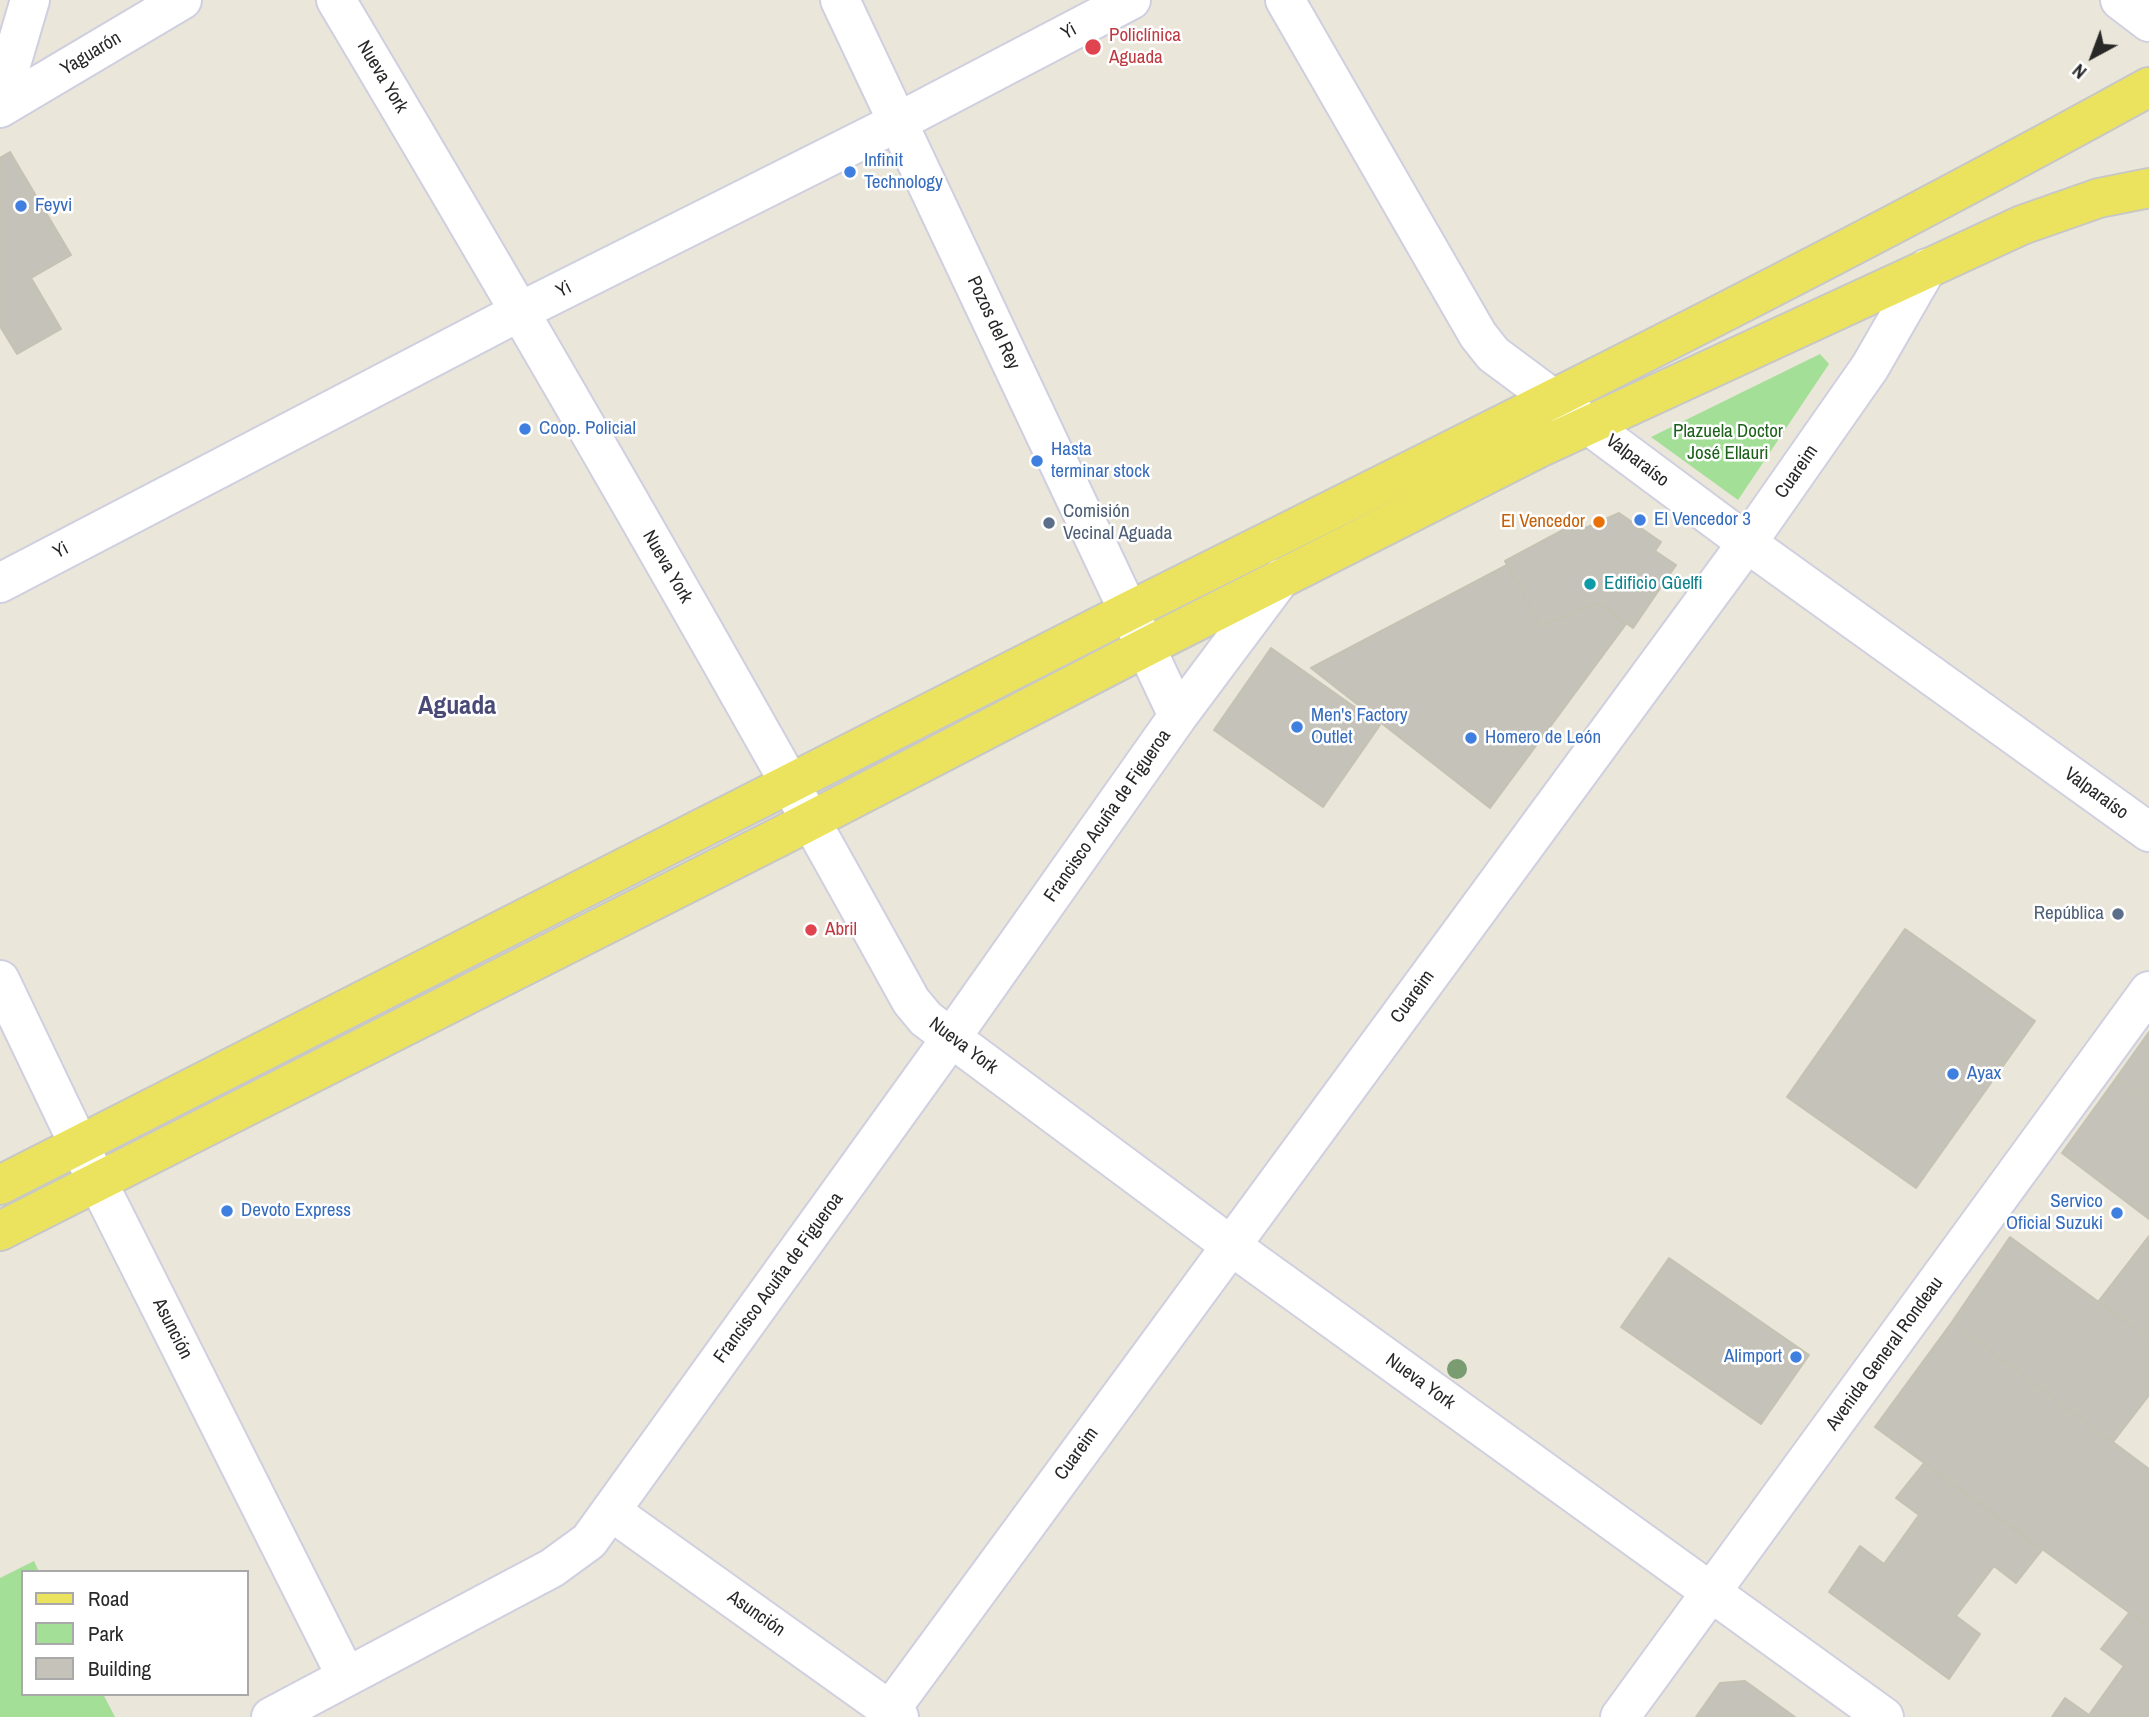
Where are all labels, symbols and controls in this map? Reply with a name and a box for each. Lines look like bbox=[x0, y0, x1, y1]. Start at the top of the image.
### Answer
street label: Yi bbox=[1057, 19, 1081, 45]
north arrow bbox=[2058, 21, 2128, 91]
place label: Policlínica Aguada bbox=[1109, 25, 1181, 69]
street label: Yaguarón bbox=[57, 27, 125, 81]
street label: Nueva York bbox=[352, 37, 412, 117]
marker: Policlínica Aguada bbox=[1083, 37, 1103, 57]
text: N bbox=[2066, 58, 2092, 85]
place label: Infinit Technology bbox=[864, 150, 943, 194]
marker: Infinit Technology bbox=[842, 164, 858, 180]
place label: Feyvi bbox=[35, 195, 72, 217]
marker: Feyvi bbox=[13, 198, 29, 214]
street label: Pozos del Rey bbox=[961, 273, 1025, 373]
street label: Yi bbox=[553, 277, 575, 303]
place label: Coop. Policial bbox=[539, 418, 636, 440]
marker: Coop. Policial bbox=[517, 421, 533, 437]
park label: Plazuela Doctor José Ellauri bbox=[1673, 421, 1783, 465]
street label: Valparaíso bbox=[1601, 430, 1673, 492]
place label: Hasta terminar stock bbox=[1051, 439, 1150, 483]
street label: Cuareim bbox=[1771, 441, 1823, 503]
marker: Hasta terminar stock bbox=[1029, 453, 1045, 469]
place label: Comisión Vecinal Aguada bbox=[1063, 501, 1172, 545]
place label: El Vencedor 3 bbox=[1654, 509, 1751, 531]
place label: El Vencedor bbox=[1501, 511, 1585, 533]
marker: El Vencedor 3 bbox=[1632, 512, 1648, 528]
marker: El Vencedor bbox=[1591, 514, 1607, 530]
marker: Comisión Vecinal Aguada bbox=[1041, 515, 1057, 531]
street label: Nueva York bbox=[637, 527, 697, 607]
street label: Yi bbox=[50, 538, 72, 564]
place label: Edificio Gûelfi bbox=[1604, 573, 1703, 595]
marker: Edificio Gûelfi bbox=[1582, 576, 1598, 592]
district label: Aguada bbox=[418, 691, 496, 723]
place label: Men's Factory Outlet bbox=[1311, 705, 1408, 749]
marker: Men's Factory Outlet bbox=[1289, 719, 1305, 735]
street label: Francisco Acuña de Figueroa bbox=[1040, 725, 1176, 907]
place label: Homero de León bbox=[1485, 727, 1601, 749]
marker: Homero de León bbox=[1463, 730, 1479, 746]
street label: Valparaíso bbox=[2060, 763, 2132, 825]
place label: República bbox=[2034, 903, 2104, 925]
marker: República bbox=[2110, 906, 2126, 922]
place label: Abril bbox=[825, 919, 857, 941]
marker: Abril bbox=[803, 922, 819, 938]
street label: Cuareim bbox=[1386, 966, 1440, 1028]
street label: Nueva York bbox=[924, 1013, 1002, 1079]
place label: Ayax bbox=[1967, 1063, 2001, 1085]
marker: Ayax bbox=[1945, 1066, 1961, 1082]
street label: Francisco Acuña de Figueroa bbox=[709, 1188, 849, 1368]
place label: Servico Oficial Suzuki bbox=[2006, 1191, 2103, 1235]
place label: Devoto Express bbox=[241, 1200, 351, 1222]
marker: Devoto Express bbox=[219, 1203, 235, 1219]
marker: Servico Oficial Suzuki bbox=[2109, 1205, 2125, 1221]
street label: Avenida General Rondeau bbox=[1822, 1273, 1948, 1435]
street label: Asunción bbox=[147, 1295, 197, 1363]
place label: Alimport bbox=[1724, 1346, 1782, 1368]
street label: Nueva York bbox=[1381, 1349, 1459, 1415]
marker: Alimport bbox=[1788, 1349, 1804, 1365]
street label: Cuareim bbox=[1050, 1423, 1104, 1485]
legend bbox=[21, 1570, 248, 1696]
text: Road bbox=[88, 1584, 129, 1613]
street label: Asunción bbox=[723, 1586, 789, 1642]
text: Park bbox=[88, 1619, 123, 1648]
text: Building bbox=[88, 1654, 151, 1683]

